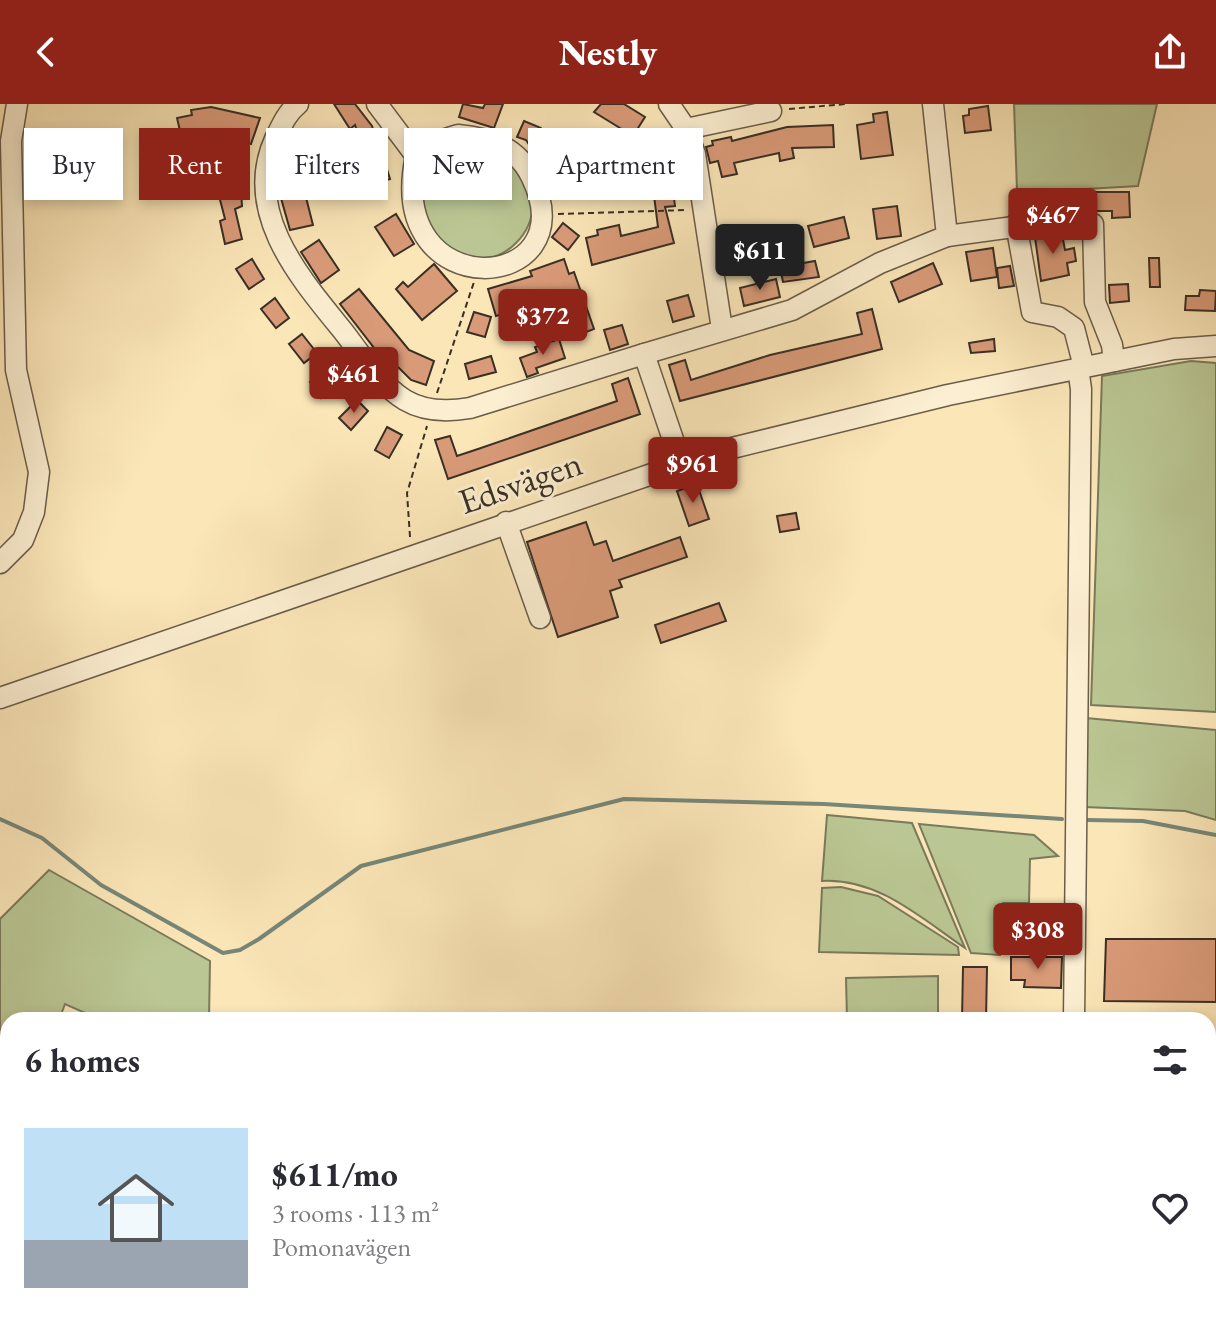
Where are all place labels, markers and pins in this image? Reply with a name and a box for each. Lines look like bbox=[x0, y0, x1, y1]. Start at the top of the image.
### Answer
pin: $467 bbox=[1006, 188, 1100, 256]
pin: $611 bbox=[713, 224, 807, 292]
pin: $372 bbox=[496, 289, 590, 357]
pin: $461 bbox=[307, 347, 401, 415]
pin: $961 bbox=[646, 437, 740, 505]
pin: $308 bbox=[991, 903, 1085, 971]

